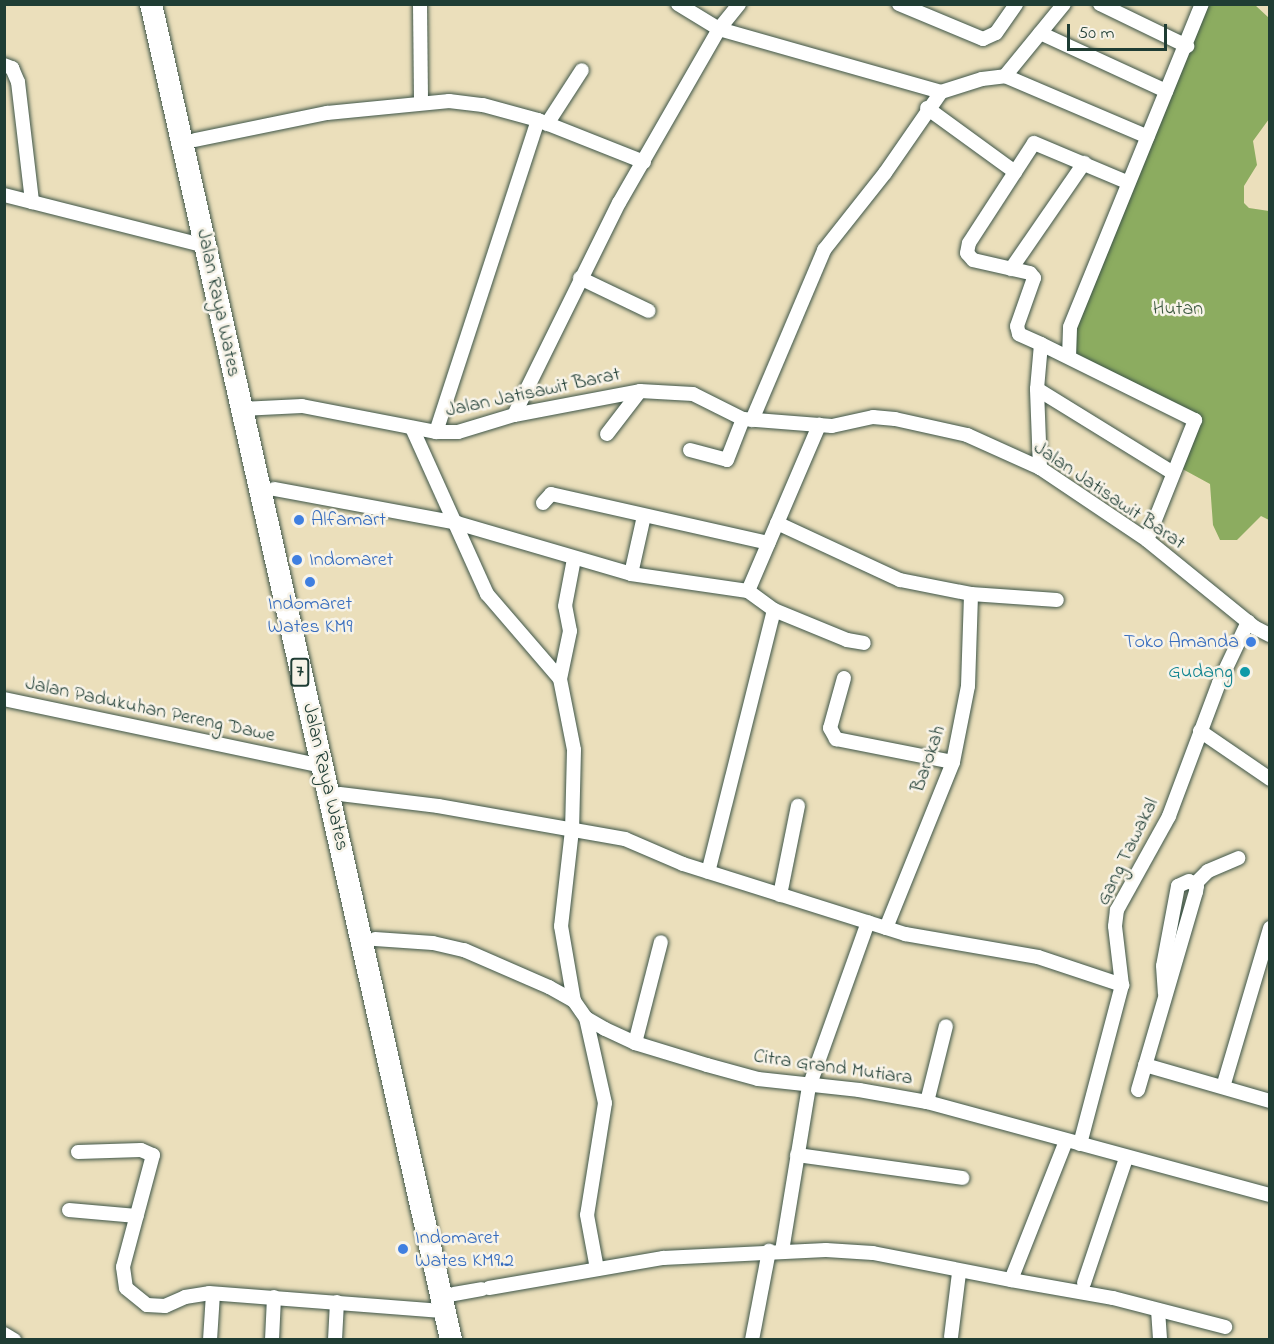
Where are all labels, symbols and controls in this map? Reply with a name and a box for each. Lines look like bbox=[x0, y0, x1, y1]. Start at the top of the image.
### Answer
scale bar bbox=[1070, 12, 1170, 50]
text: 50 m bbox=[1078, 21, 1115, 47]
street label: Jalan Raya Wates bbox=[191, 227, 245, 379]
park label: Hutan bbox=[1153, 297, 1203, 321]
street label: Jalan Jatisawit Barat bbox=[444, 363, 622, 423]
street label: Jalan Jatisawit Barat bbox=[1029, 436, 1189, 556]
place label: Alfamart bbox=[311, 508, 386, 532]
marker: Alfamart bbox=[292, 513, 306, 527]
place label: Indomaret bbox=[309, 548, 393, 572]
marker: Indomaret bbox=[290, 553, 304, 567]
marker: Indomaret Wates KM9 bbox=[303, 575, 317, 589]
place label: Indomaret Wates KM9 bbox=[267, 592, 353, 639]
place label: Toko Amanda bbox=[1124, 630, 1239, 654]
marker: Toko Amanda bbox=[1244, 635, 1258, 649]
road number: 7 bbox=[290, 657, 310, 687]
place label: Gudang bbox=[1168, 660, 1233, 684]
marker: Gudang bbox=[1238, 665, 1252, 679]
street label: Jalan Padukuhan Pereng Dawe bbox=[23, 672, 277, 748]
street label: Jalan Raya Wates bbox=[296, 701, 354, 853]
street label: Barokah bbox=[906, 722, 952, 796]
street label: Gang Tawakal bbox=[1092, 794, 1164, 910]
street label: Citra Grand Mutiara bbox=[752, 1045, 914, 1091]
place label: Indomaret Wates KM9.2 bbox=[415, 1226, 514, 1273]
marker: Indomaret Wates KM9.2 bbox=[396, 1242, 410, 1256]

